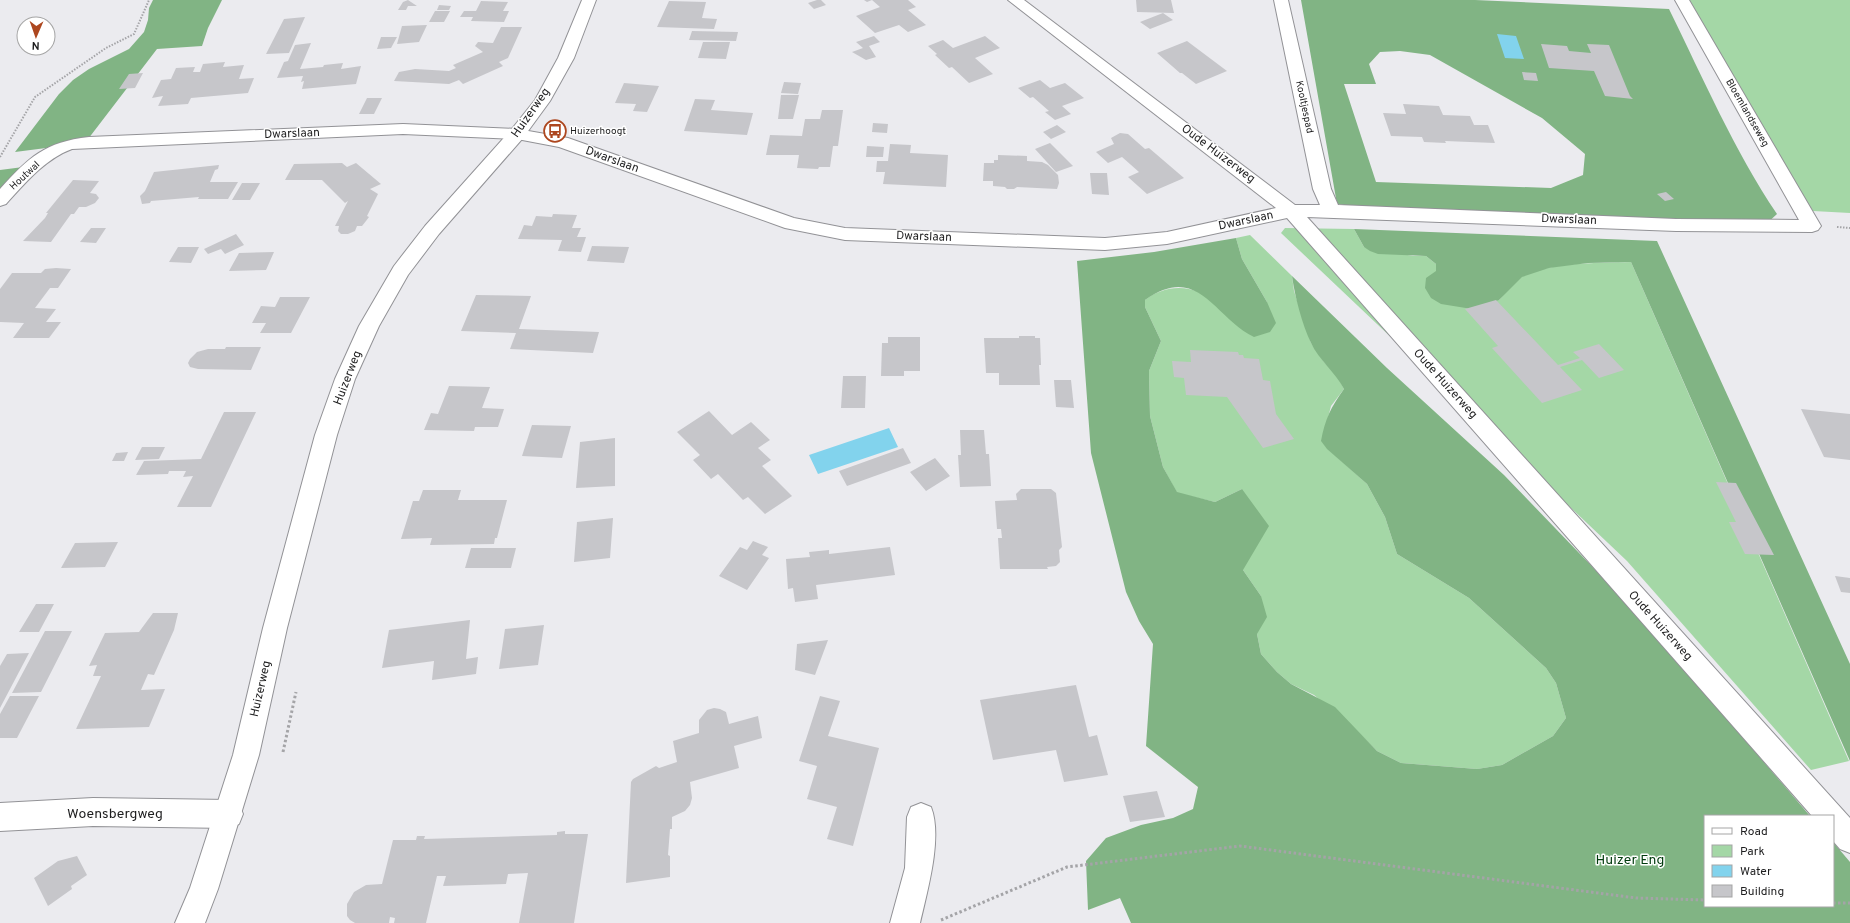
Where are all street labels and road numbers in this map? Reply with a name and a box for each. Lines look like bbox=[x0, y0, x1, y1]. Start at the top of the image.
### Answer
street label: Bloemlandseweg bbox=[1722, 77, 1772, 149]
street label: Kooltjespad bbox=[1292, 80, 1316, 134]
street label: Huizerweg bbox=[508, 85, 554, 141]
street label: Oude Huizerweg bbox=[1178, 121, 1258, 187]
street label: Dwarslaan bbox=[264, 125, 320, 143]
street label: Dwarslaan bbox=[583, 143, 641, 177]
street label: Houtwal bbox=[7, 159, 43, 193]
street label: Dwarslaan bbox=[1217, 207, 1275, 235]
street label: Dwarslaan bbox=[1541, 211, 1597, 229]
street label: Dwarslaan bbox=[896, 228, 952, 246]
street label: Oude Huizerweg bbox=[1409, 346, 1481, 422]
street label: Huizerweg bbox=[330, 348, 366, 408]
street label: Oude Huizerweg bbox=[1624, 588, 1696, 664]
street label: Huizerweg bbox=[247, 659, 275, 719]
street label: Woensbergweg bbox=[67, 806, 163, 823]

